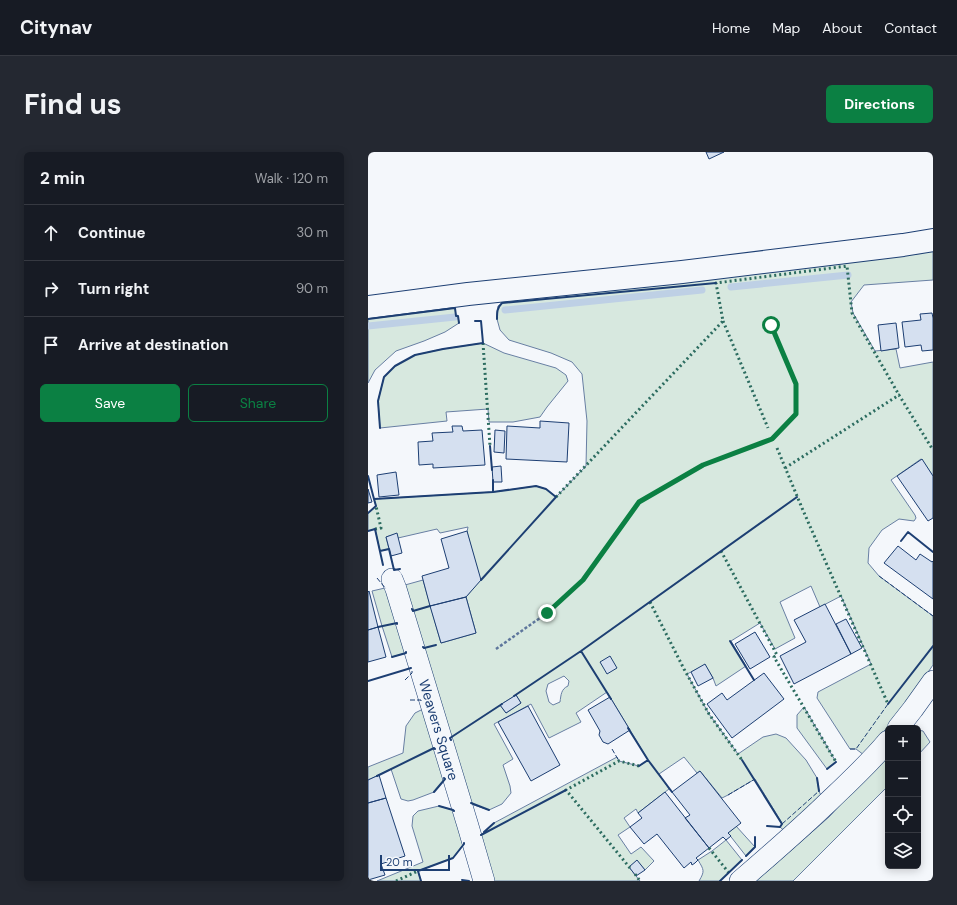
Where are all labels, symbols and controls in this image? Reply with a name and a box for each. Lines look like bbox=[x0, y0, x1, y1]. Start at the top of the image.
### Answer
text: Citynav bbox=[20, 15, 92, 40]
text: Home bbox=[712, 19, 750, 37]
text: Map bbox=[772, 19, 800, 37]
text: About bbox=[822, 19, 862, 37]
text: Contact bbox=[884, 19, 937, 37]
button: Directions bbox=[826, 85, 933, 123]
text: Find us bbox=[24, 86, 122, 123]
text: 2 min bbox=[40, 167, 85, 189]
text: Walk · 120 m bbox=[255, 170, 328, 187]
icon: ahead bbox=[40, 222, 62, 244]
text: Continue bbox=[78, 223, 146, 243]
text: 30 m bbox=[296, 224, 328, 241]
icon: right bbox=[40, 278, 62, 300]
text: Turn right bbox=[78, 279, 149, 299]
text: 90 m bbox=[296, 280, 328, 297]
route start bbox=[762, 316, 780, 334]
icon: arrive bbox=[40, 334, 62, 356]
text: Arrive at destination bbox=[78, 335, 229, 355]
button: Save bbox=[40, 384, 180, 422]
button: Share bbox=[188, 384, 328, 422]
route end bbox=[538, 604, 556, 622]
street label: Weavers Square bbox=[415, 677, 463, 783]
map controls bbox=[885, 725, 921, 869]
button: + bbox=[885, 725, 921, 761]
button: − bbox=[885, 761, 921, 797]
button: locate bbox=[885, 797, 921, 833]
button: layers bbox=[885, 833, 921, 869]
scale bar bbox=[380, 853, 450, 872]
text: 20 m bbox=[386, 855, 412, 869]

